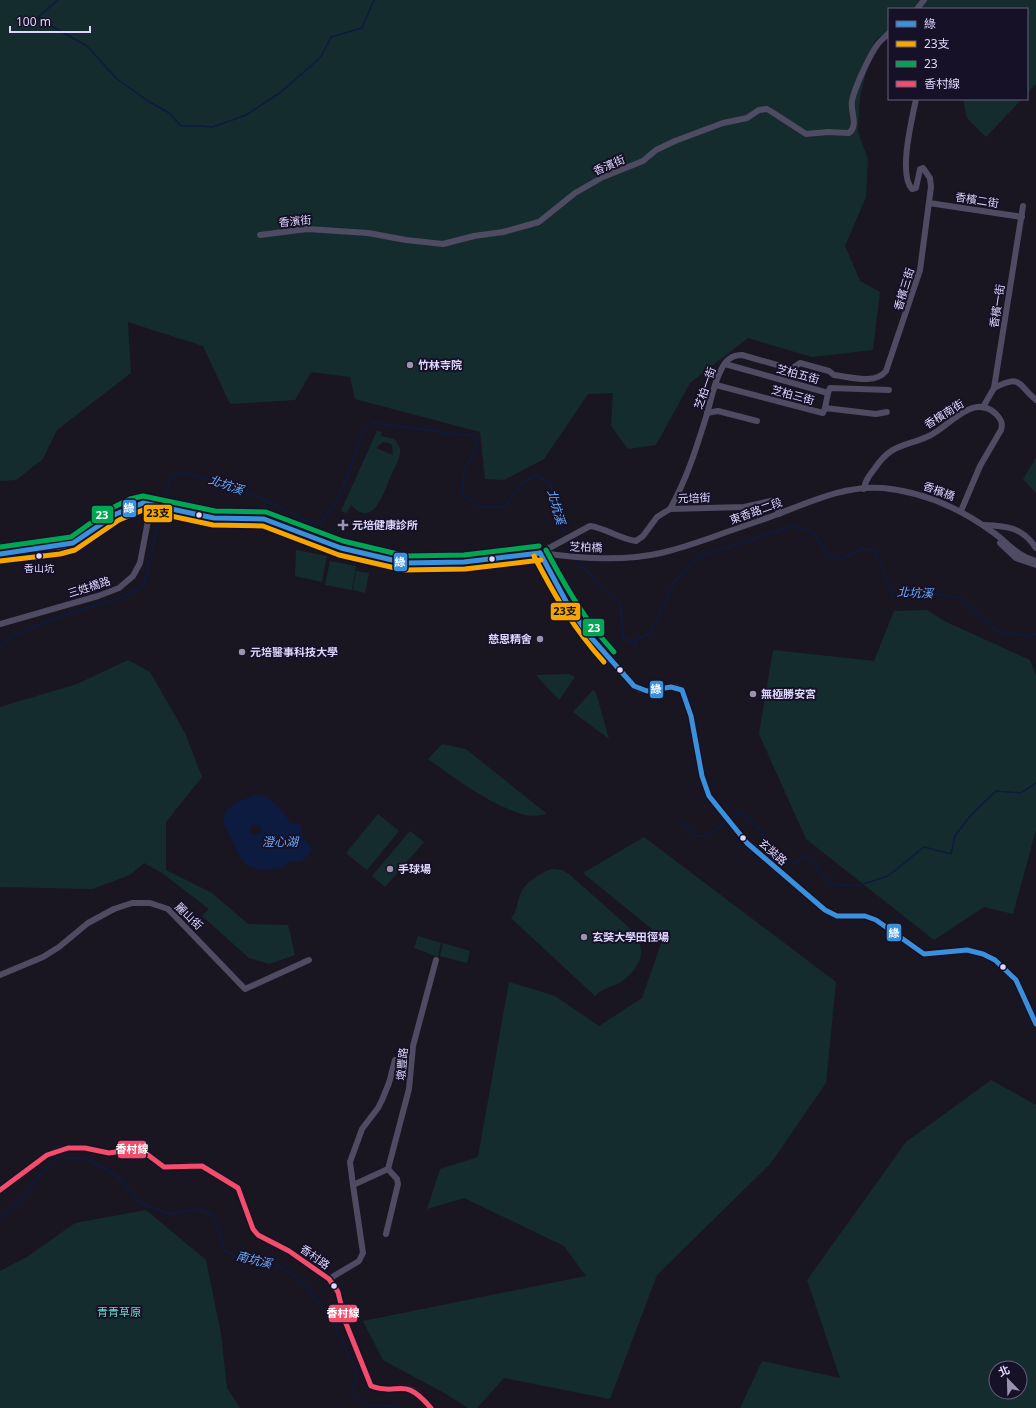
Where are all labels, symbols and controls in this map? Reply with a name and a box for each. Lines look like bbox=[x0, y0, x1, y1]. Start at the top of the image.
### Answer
scale bar bbox=[10, 8, 90, 34]
legend bbox=[888, 8, 1028, 100]
text: 100 m bbox=[16, 13, 51, 30]
text: 綠 bbox=[924, 15, 936, 32]
text: 23支 bbox=[924, 35, 950, 52]
text: 23 bbox=[924, 55, 938, 72]
text: 香村線 bbox=[924, 75, 960, 92]
street label: 香濱街 bbox=[591, 151, 627, 178]
street label: 香檳二街 bbox=[954, 189, 1000, 210]
street label: 香濱街 bbox=[278, 212, 312, 229]
street label: 香檳三街 bbox=[890, 266, 917, 312]
street label: 香檳一街 bbox=[986, 283, 1007, 329]
place label: 竹林寺院 bbox=[418, 357, 462, 372]
marker: 竹林寺院 bbox=[405, 360, 415, 370]
street label: 芝柏五街 bbox=[775, 361, 821, 386]
street label: 芝柏一街 bbox=[690, 365, 719, 411]
street label: 芝柏三街 bbox=[770, 382, 816, 407]
street label: 香檳南街 bbox=[921, 396, 966, 432]
water label: 北坑溪 bbox=[206, 471, 248, 499]
street label: 香檳橋 bbox=[921, 478, 957, 503]
water label: 北坑溪 bbox=[543, 487, 570, 528]
street label: 元培街 bbox=[677, 489, 711, 506]
street label: 東香路二段 bbox=[727, 494, 784, 527]
line badge: 綠 bbox=[122, 499, 137, 518]
text: 綠 bbox=[124, 500, 135, 515]
line badge: 23支 bbox=[143, 504, 173, 523]
line badge: 23 bbox=[91, 505, 114, 524]
text: 23支 bbox=[146, 505, 170, 520]
text: 23 bbox=[96, 507, 108, 522]
unlabelled marker bbox=[194, 510, 204, 520]
place label: 元培健康診所 bbox=[352, 517, 418, 532]
marker: 元培健康診所 bbox=[337, 519, 349, 531]
street label: 芝柏橋 bbox=[569, 538, 603, 555]
marker: 香山坑 bbox=[34, 551, 44, 561]
line badge: 綠 bbox=[393, 552, 408, 572]
text: 綠 bbox=[395, 554, 406, 569]
unlabelled marker bbox=[487, 554, 497, 564]
place label: 香山坑 bbox=[24, 561, 54, 575]
street label: 三姓橋路 bbox=[66, 573, 112, 600]
water label: 北坑溪 bbox=[897, 583, 935, 602]
line badge: 23支 bbox=[550, 602, 581, 621]
text: 23支 bbox=[553, 603, 577, 618]
line badge: 23 bbox=[582, 618, 605, 637]
text: 23 bbox=[588, 620, 600, 635]
place label: 慈恩精舍 bbox=[488, 631, 532, 646]
marker: 慈恩精舍 bbox=[535, 634, 545, 644]
place label: 元培醫事科技大學 bbox=[250, 644, 338, 659]
marker: 元培醫事科技大學 bbox=[237, 647, 247, 657]
unlabelled marker bbox=[615, 665, 625, 675]
line badge: 綠 bbox=[649, 680, 664, 699]
text: 綠 bbox=[651, 681, 662, 696]
place label: 無極勝安宮 bbox=[761, 686, 816, 701]
marker: 無極勝安宮 bbox=[748, 689, 758, 699]
water label: 澄心湖 bbox=[262, 833, 300, 850]
unlabelled marker bbox=[738, 833, 748, 843]
street label: 玄奘路 bbox=[756, 835, 791, 868]
place label: 手球場 bbox=[398, 861, 431, 876]
marker: 手球場 bbox=[385, 864, 395, 874]
street label: 麗山街 bbox=[172, 899, 206, 932]
line badge: 綠 bbox=[886, 923, 902, 942]
text: 綠 bbox=[889, 925, 900, 940]
place label: 玄奘大學田徑場 bbox=[592, 929, 669, 944]
marker: 玄奘大學田徑場 bbox=[579, 932, 589, 942]
unlabelled marker bbox=[998, 962, 1008, 972]
street label: 墩豐路 bbox=[393, 1047, 410, 1081]
line badge: 香村線 bbox=[117, 1140, 147, 1159]
text: 香村線 bbox=[116, 1141, 149, 1156]
street label: 香村路 bbox=[297, 1241, 333, 1272]
water label: 南坑溪 bbox=[235, 1247, 276, 1273]
unlabelled marker bbox=[329, 1281, 339, 1291]
park label: 青青草原 bbox=[97, 1304, 141, 1319]
line badge: 香村線 bbox=[328, 1304, 358, 1323]
text: 香村線 bbox=[327, 1305, 360, 1320]
north arrow bbox=[988, 1360, 1028, 1400]
text: 北 bbox=[996, 1361, 1012, 1379]

